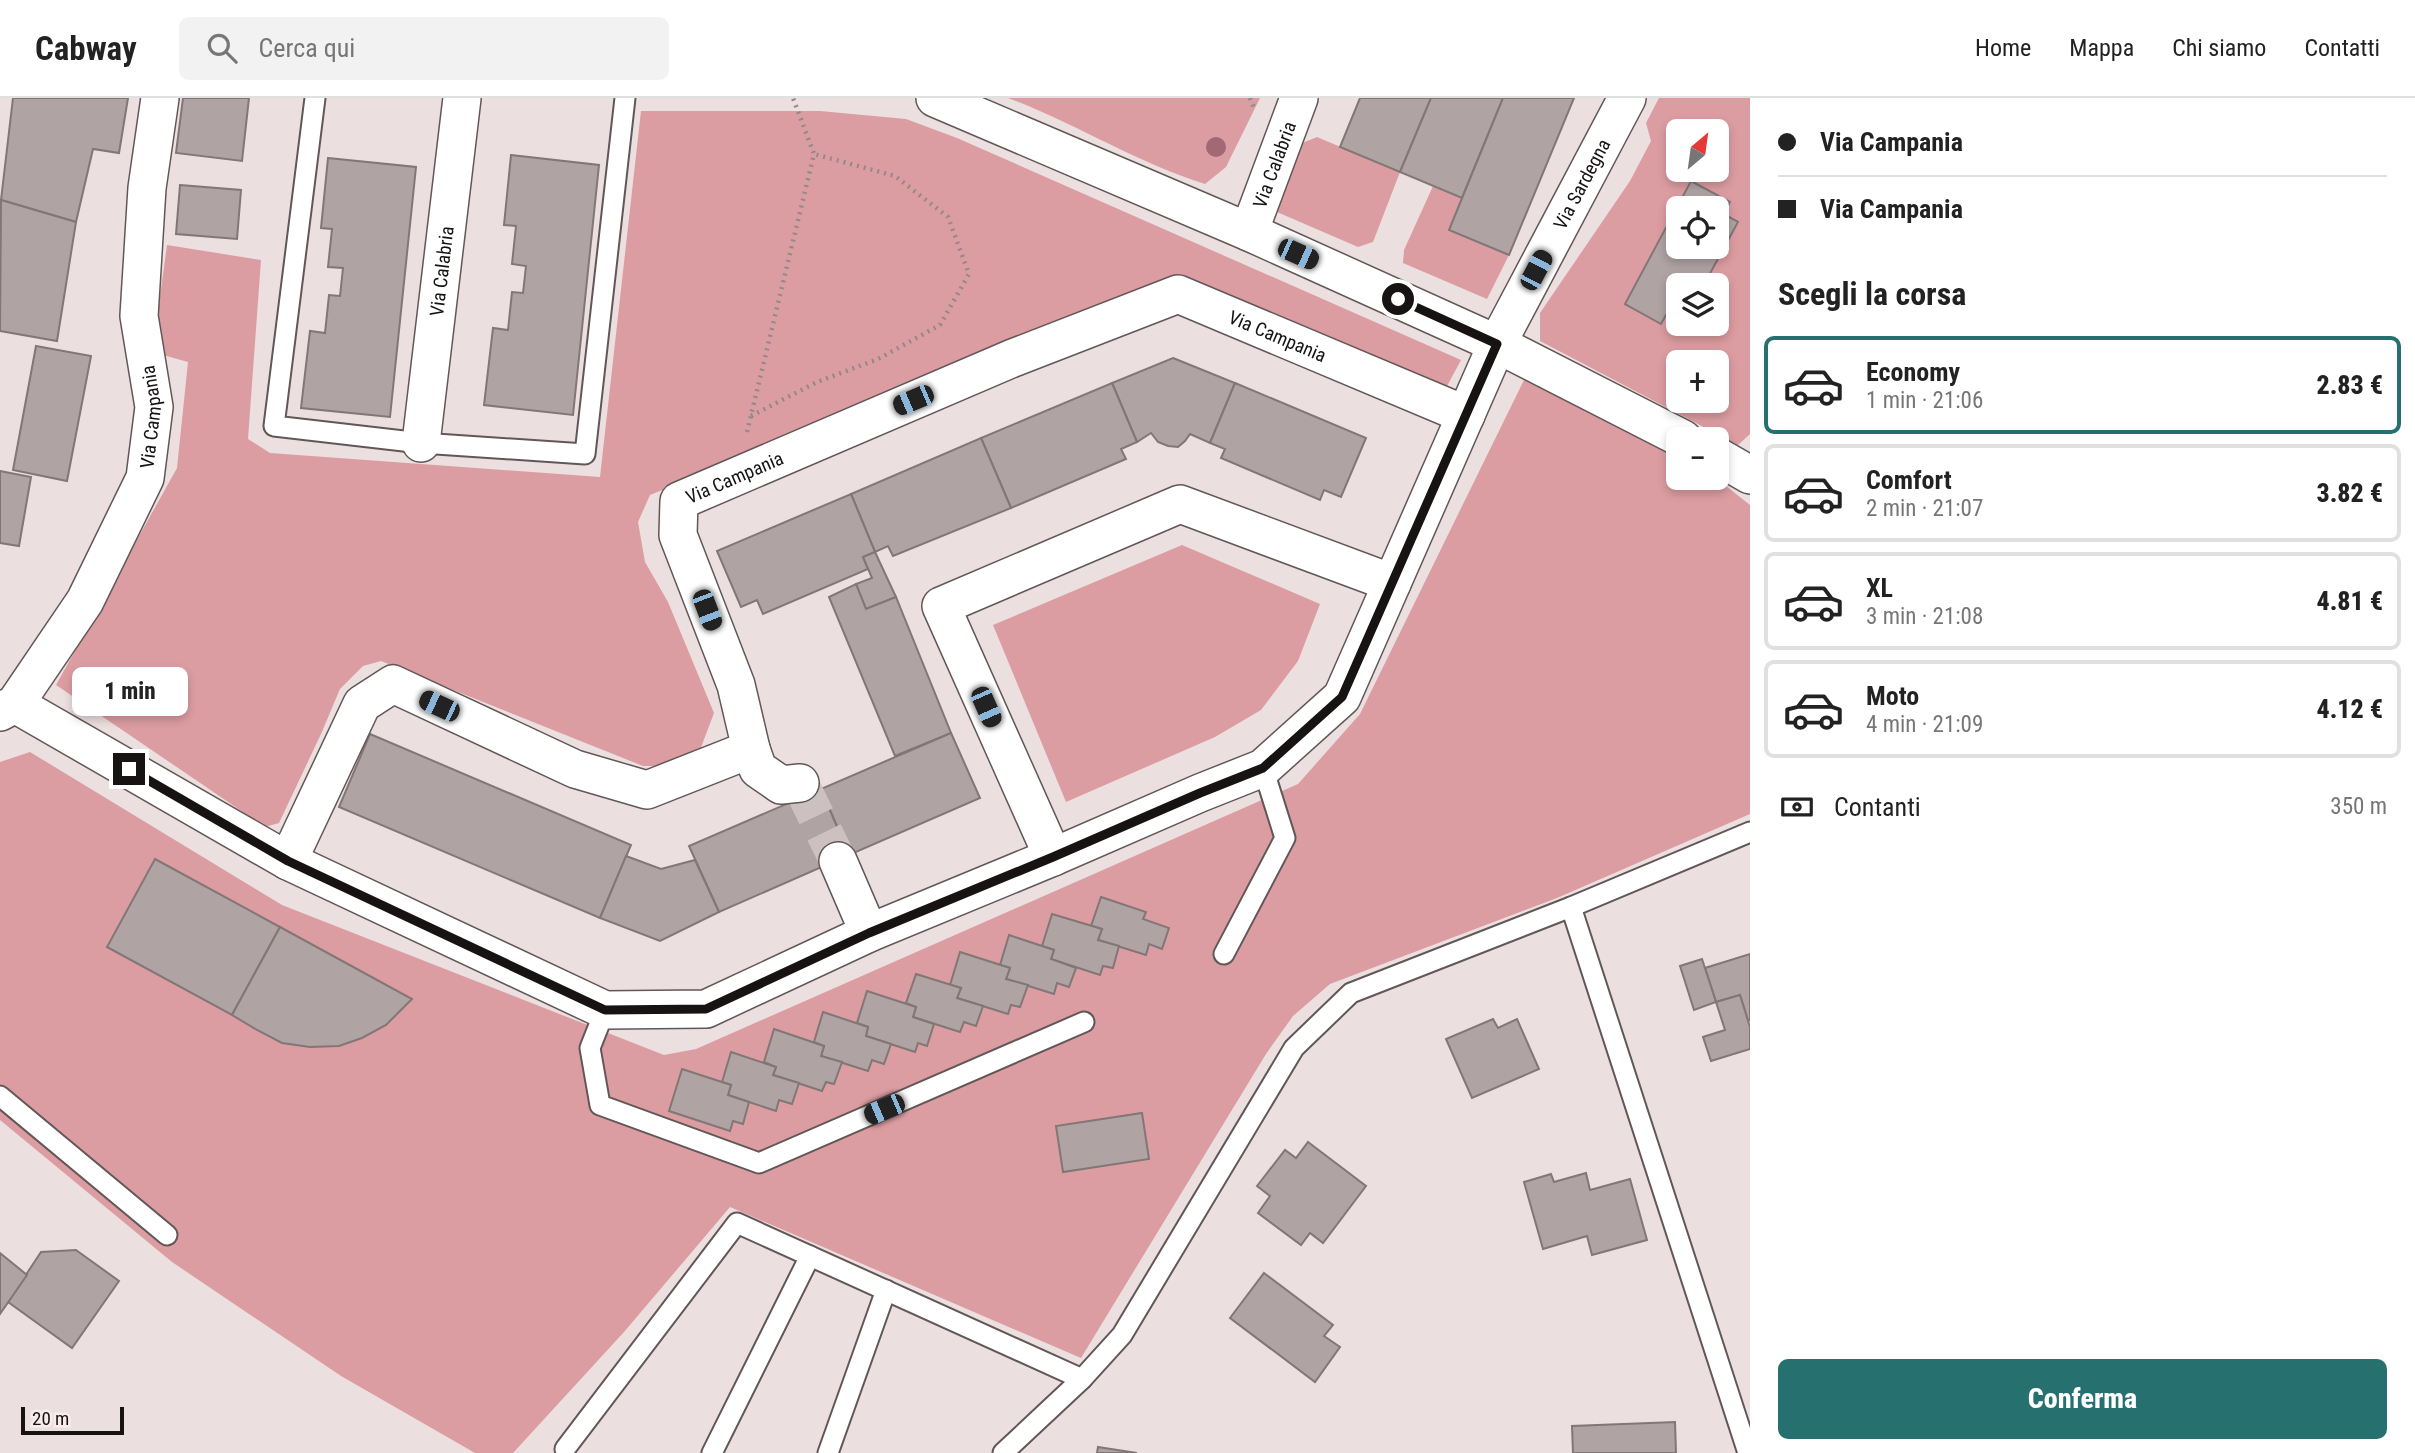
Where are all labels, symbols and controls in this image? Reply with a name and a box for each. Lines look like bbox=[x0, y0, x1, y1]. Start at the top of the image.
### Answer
search box bbox=[179, 17, 669, 80]
text: Cabway bbox=[35, 29, 137, 68]
icon: search bbox=[203, 29, 241, 67]
text: Cerca qui bbox=[259, 33, 355, 63]
text: Home bbox=[1975, 34, 2031, 62]
text: Mappa bbox=[2069, 34, 2134, 62]
text: Chi siamo bbox=[2172, 34, 2266, 62]
text: Contatti bbox=[2304, 34, 2380, 62]
street label: Via Calabria bbox=[1248, 118, 1301, 211]
north arrow bbox=[1666, 119, 1729, 182]
map controls bbox=[1666, 119, 1729, 490]
text: Via Campania bbox=[1820, 127, 1963, 157]
street label: Via Sardegna bbox=[1548, 135, 1615, 233]
text: Via Campania bbox=[1820, 194, 1963, 224]
button: locate bbox=[1666, 196, 1729, 259]
street label: Via Calabria bbox=[425, 225, 458, 318]
car bbox=[1275, 236, 1322, 272]
car bbox=[1517, 247, 1556, 293]
button: layers bbox=[1666, 273, 1729, 336]
text: Scegli la corsa bbox=[1778, 275, 1966, 313]
route start bbox=[1382, 283, 1414, 315]
street label: Via Campania bbox=[1225, 305, 1330, 367]
button: + bbox=[1666, 350, 1729, 413]
icon: car bbox=[1782, 354, 1845, 417]
text: Economy bbox=[1866, 357, 1960, 387]
street label: Via Campania bbox=[135, 364, 166, 470]
text: 2.83 € bbox=[2316, 370, 2383, 400]
car bbox=[890, 382, 937, 418]
text: 1 min · 21:06 bbox=[1866, 387, 1983, 414]
button: − bbox=[1666, 427, 1729, 490]
street label: Via Campania bbox=[682, 446, 787, 508]
icon: car bbox=[1782, 462, 1845, 525]
text: Comfort bbox=[1866, 465, 1952, 495]
text: 3.82 € bbox=[2316, 478, 2383, 508]
text: 2 min · 21:07 bbox=[1866, 495, 1983, 522]
icon: car bbox=[1782, 570, 1845, 633]
text: XL bbox=[1866, 573, 1893, 603]
text: 4.81 € bbox=[2316, 586, 2383, 616]
car bbox=[690, 587, 725, 633]
text: 3 min · 21:08 bbox=[1866, 603, 1983, 630]
callout: 1 min bbox=[71, 668, 187, 716]
text: 1 min bbox=[104, 678, 156, 705]
icon: car bbox=[1782, 678, 1845, 741]
text: Moto bbox=[1866, 681, 1919, 711]
car bbox=[968, 684, 1005, 730]
car bbox=[416, 688, 463, 724]
text: 4.12 € bbox=[2316, 694, 2383, 724]
text: 4 min · 21:09 bbox=[1866, 711, 1983, 738]
route end bbox=[113, 753, 145, 785]
icon: cash bbox=[1778, 788, 1816, 826]
text: Contanti bbox=[1834, 792, 1921, 822]
text: 350 m bbox=[2330, 793, 2387, 820]
car bbox=[861, 1091, 908, 1127]
button: Conferma bbox=[1778, 1359, 2387, 1439]
scale bar bbox=[21, 1404, 124, 1436]
text: 20 m bbox=[32, 1407, 69, 1430]

